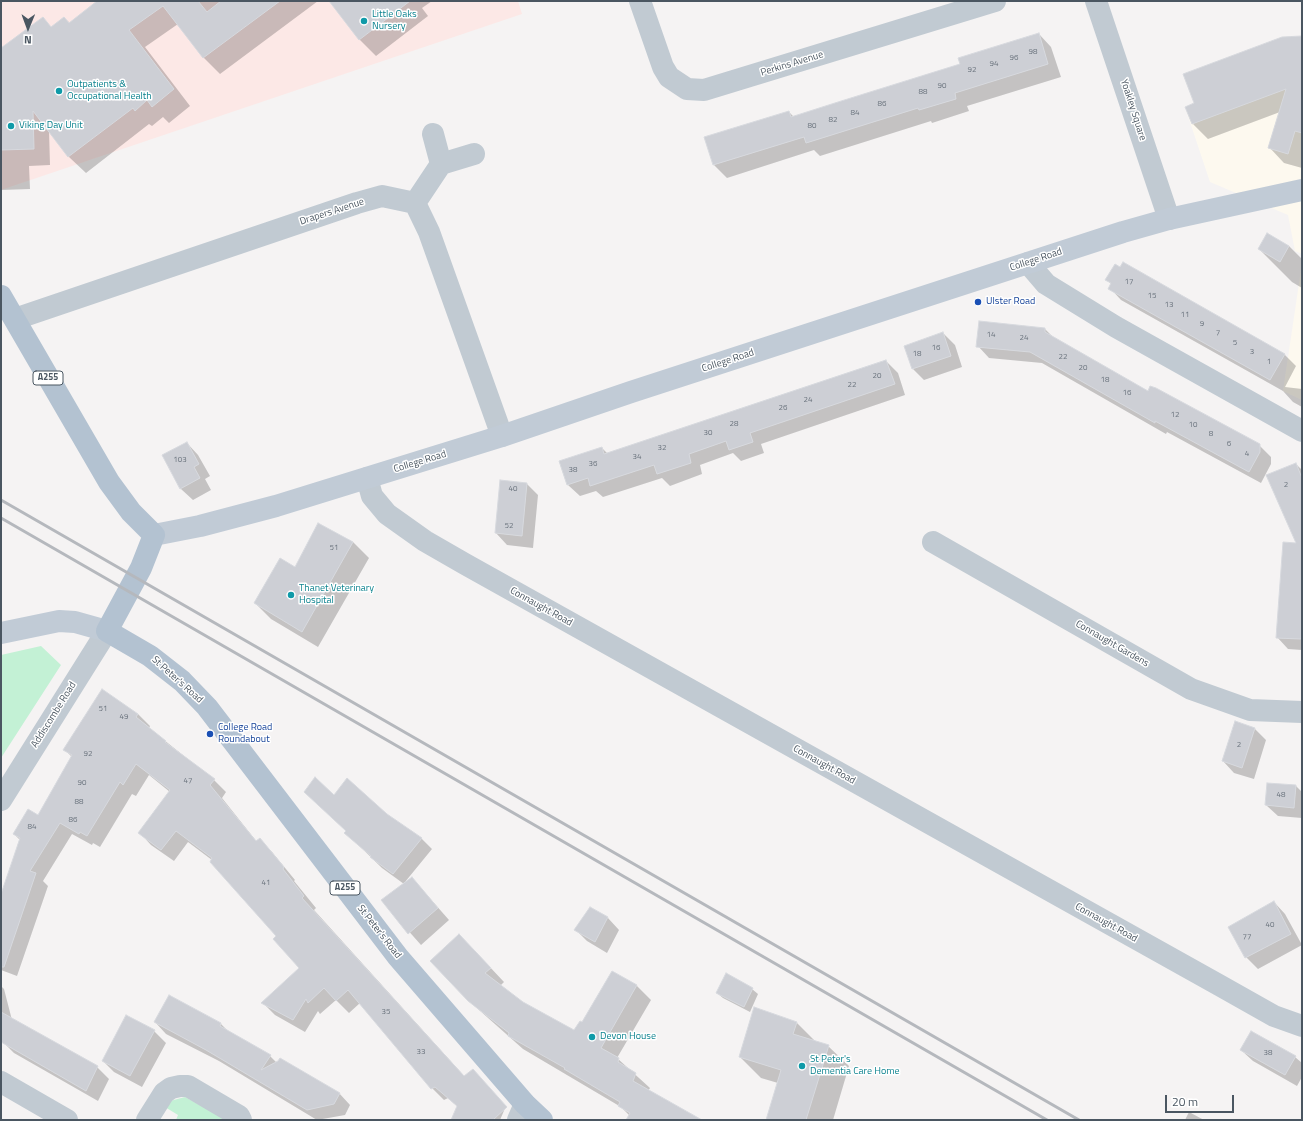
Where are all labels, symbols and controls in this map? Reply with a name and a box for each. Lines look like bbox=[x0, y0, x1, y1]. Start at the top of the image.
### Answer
north arrow bbox=[8, 8, 48, 48]
place label: Little Oaks Nursery bbox=[372, 9, 417, 32]
marker: Little Oaks Nursery bbox=[359, 16, 369, 26]
text: N bbox=[24, 32, 32, 48]
house number: 98 bbox=[1029, 47, 1037, 57]
street label: Perkins Avenue bbox=[759, 49, 825, 79]
house number: 96 bbox=[1010, 53, 1018, 63]
house number: 94 bbox=[990, 59, 998, 69]
house number: 92 bbox=[968, 65, 976, 75]
street label: Yoakley Square bbox=[1117, 78, 1149, 142]
place label: Outpatients & Occupational Health bbox=[67, 79, 152, 102]
house number: 90 bbox=[938, 81, 946, 91]
marker: Outpatients & Occupational Health bbox=[54, 86, 64, 96]
house number: 88 bbox=[919, 87, 927, 97]
house number: 86 bbox=[878, 99, 886, 109]
house number: 84 bbox=[851, 108, 859, 118]
house number: 82 bbox=[829, 115, 837, 125]
place label: Viking Day Unit bbox=[19, 120, 83, 132]
marker: Viking Day Unit bbox=[6, 121, 16, 131]
house number: 80 bbox=[808, 121, 816, 131]
street label: Drapers Avenue bbox=[298, 196, 366, 228]
street label: College Road bbox=[1008, 246, 1064, 274]
house number: 17 bbox=[1125, 277, 1133, 287]
house number: 15 bbox=[1148, 291, 1156, 301]
place label: Ulster Road bbox=[986, 296, 1035, 308]
marker: Ulster Road bbox=[973, 297, 983, 307]
house number: 13 bbox=[1165, 300, 1173, 310]
house number: 11 bbox=[1181, 310, 1189, 320]
house number: 9 bbox=[1200, 319, 1204, 329]
house number: 7 bbox=[1216, 328, 1220, 338]
house number: 14 bbox=[987, 330, 995, 340]
house number: 24 bbox=[1020, 333, 1028, 343]
house number: 5 bbox=[1233, 338, 1237, 348]
house number: 16 bbox=[932, 343, 940, 353]
street label: College Road bbox=[700, 347, 756, 375]
house number: 3 bbox=[1250, 347, 1254, 357]
house number: 18 bbox=[913, 349, 921, 359]
house number: 22 bbox=[1059, 352, 1067, 362]
house number: 1 bbox=[1267, 357, 1271, 367]
house number: 20 bbox=[1079, 363, 1087, 373]
road number: A255 bbox=[33, 371, 63, 385]
house number: 20 bbox=[873, 371, 881, 381]
house number: 18 bbox=[1101, 375, 1109, 385]
house number: 22 bbox=[848, 380, 856, 390]
house number: 16 bbox=[1123, 388, 1131, 398]
house number: 24 bbox=[804, 395, 812, 405]
house number: 26 bbox=[779, 403, 787, 413]
house number: 12 bbox=[1171, 410, 1179, 420]
house number: 28 bbox=[730, 419, 738, 429]
house number: 10 bbox=[1189, 420, 1197, 430]
house number: 30 bbox=[704, 428, 712, 438]
house number: 8 bbox=[1209, 429, 1213, 439]
house number: 6 bbox=[1227, 439, 1231, 449]
house number: 32 bbox=[658, 443, 666, 453]
street label: College Road bbox=[392, 448, 448, 476]
house number: 4 bbox=[1245, 449, 1249, 459]
house number: 34 bbox=[633, 452, 641, 462]
house number: 103 bbox=[173, 455, 187, 465]
house number: 36 bbox=[589, 459, 597, 469]
house number: 38 bbox=[569, 465, 577, 475]
house number: 2 bbox=[1284, 480, 1288, 490]
house number: 40 bbox=[509, 484, 517, 494]
house number: 52 bbox=[505, 521, 513, 531]
house number: 51 bbox=[330, 543, 338, 553]
place label: Thanet Veterinary Hospital bbox=[299, 583, 374, 606]
street label: Connaught Road bbox=[508, 585, 574, 629]
marker: Thanet Veterinary Hospital bbox=[286, 590, 296, 600]
street label: Connaught Gardens bbox=[1073, 618, 1151, 670]
street label: St Peter's Road bbox=[149, 654, 205, 706]
street label: Addiscombe Road bbox=[29, 680, 79, 750]
house number: 51 bbox=[99, 704, 107, 714]
house number: 49 bbox=[120, 712, 128, 722]
place label: College Road Roundabout bbox=[218, 722, 272, 746]
marker: College Road Roundabout bbox=[205, 729, 215, 739]
house number: 2 bbox=[1237, 740, 1241, 750]
street label: Connaught Road bbox=[791, 743, 857, 787]
house number: 92 bbox=[84, 749, 92, 759]
house number: 47 bbox=[184, 776, 192, 786]
house number: 90 bbox=[78, 778, 86, 788]
house number: 48 bbox=[1277, 790, 1285, 800]
house number: 88 bbox=[75, 797, 83, 807]
house number: 86 bbox=[69, 815, 77, 825]
house number: 84 bbox=[28, 822, 36, 832]
house number: 41 bbox=[262, 878, 270, 888]
road number: A255 bbox=[330, 881, 360, 895]
street label: Connaught Road bbox=[1073, 901, 1139, 945]
street label: St Peter's Road bbox=[354, 903, 404, 961]
house number: 40 bbox=[1266, 920, 1274, 930]
house number: 77 bbox=[1243, 932, 1251, 942]
house number: 35 bbox=[382, 1007, 390, 1017]
place label: Devon House bbox=[600, 1031, 656, 1043]
marker: Devon House bbox=[587, 1032, 597, 1042]
house number: 33 bbox=[417, 1047, 425, 1057]
house number: 38 bbox=[1264, 1048, 1272, 1058]
place label: St Peter's Dementia Care Home bbox=[810, 1054, 900, 1078]
marker: St Peter's Dementia Care Home bbox=[797, 1061, 807, 1071]
scale bar bbox=[1167, 1087, 1236, 1113]
text: 20 m bbox=[1172, 1092, 1198, 1111]

